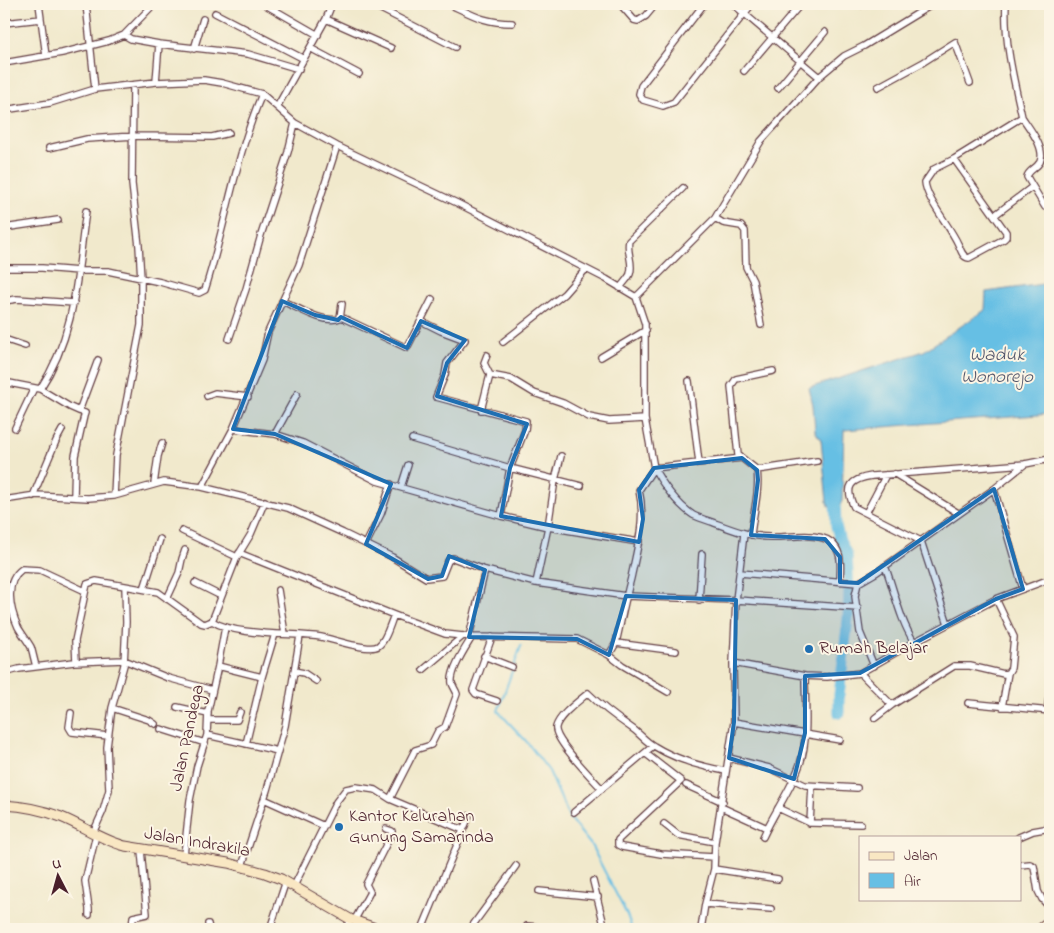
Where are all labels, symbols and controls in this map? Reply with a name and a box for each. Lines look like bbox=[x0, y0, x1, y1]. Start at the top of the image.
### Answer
water label: Waduk Wonorejo bbox=[961, 342, 1034, 391]
place label: Rumah Belajar bbox=[819, 636, 928, 662]
marker: Rumah Belajar bbox=[803, 643, 815, 655]
street label: Jalan Pandega bbox=[164, 682, 213, 794]
place label: Kantor Kelurahan Gunung Samarinda bbox=[349, 804, 494, 852]
street label: Jalan Indrakila bbox=[142, 821, 252, 865]
marker: Kantor Kelurahan Gunung Samarinda bbox=[333, 821, 345, 833]
legend bbox=[859, 836, 1022, 900]
text: Jalan bbox=[904, 845, 937, 867]
north arrow bbox=[32, 850, 82, 900]
text: U bbox=[51, 854, 62, 875]
text: Air bbox=[904, 871, 921, 893]

